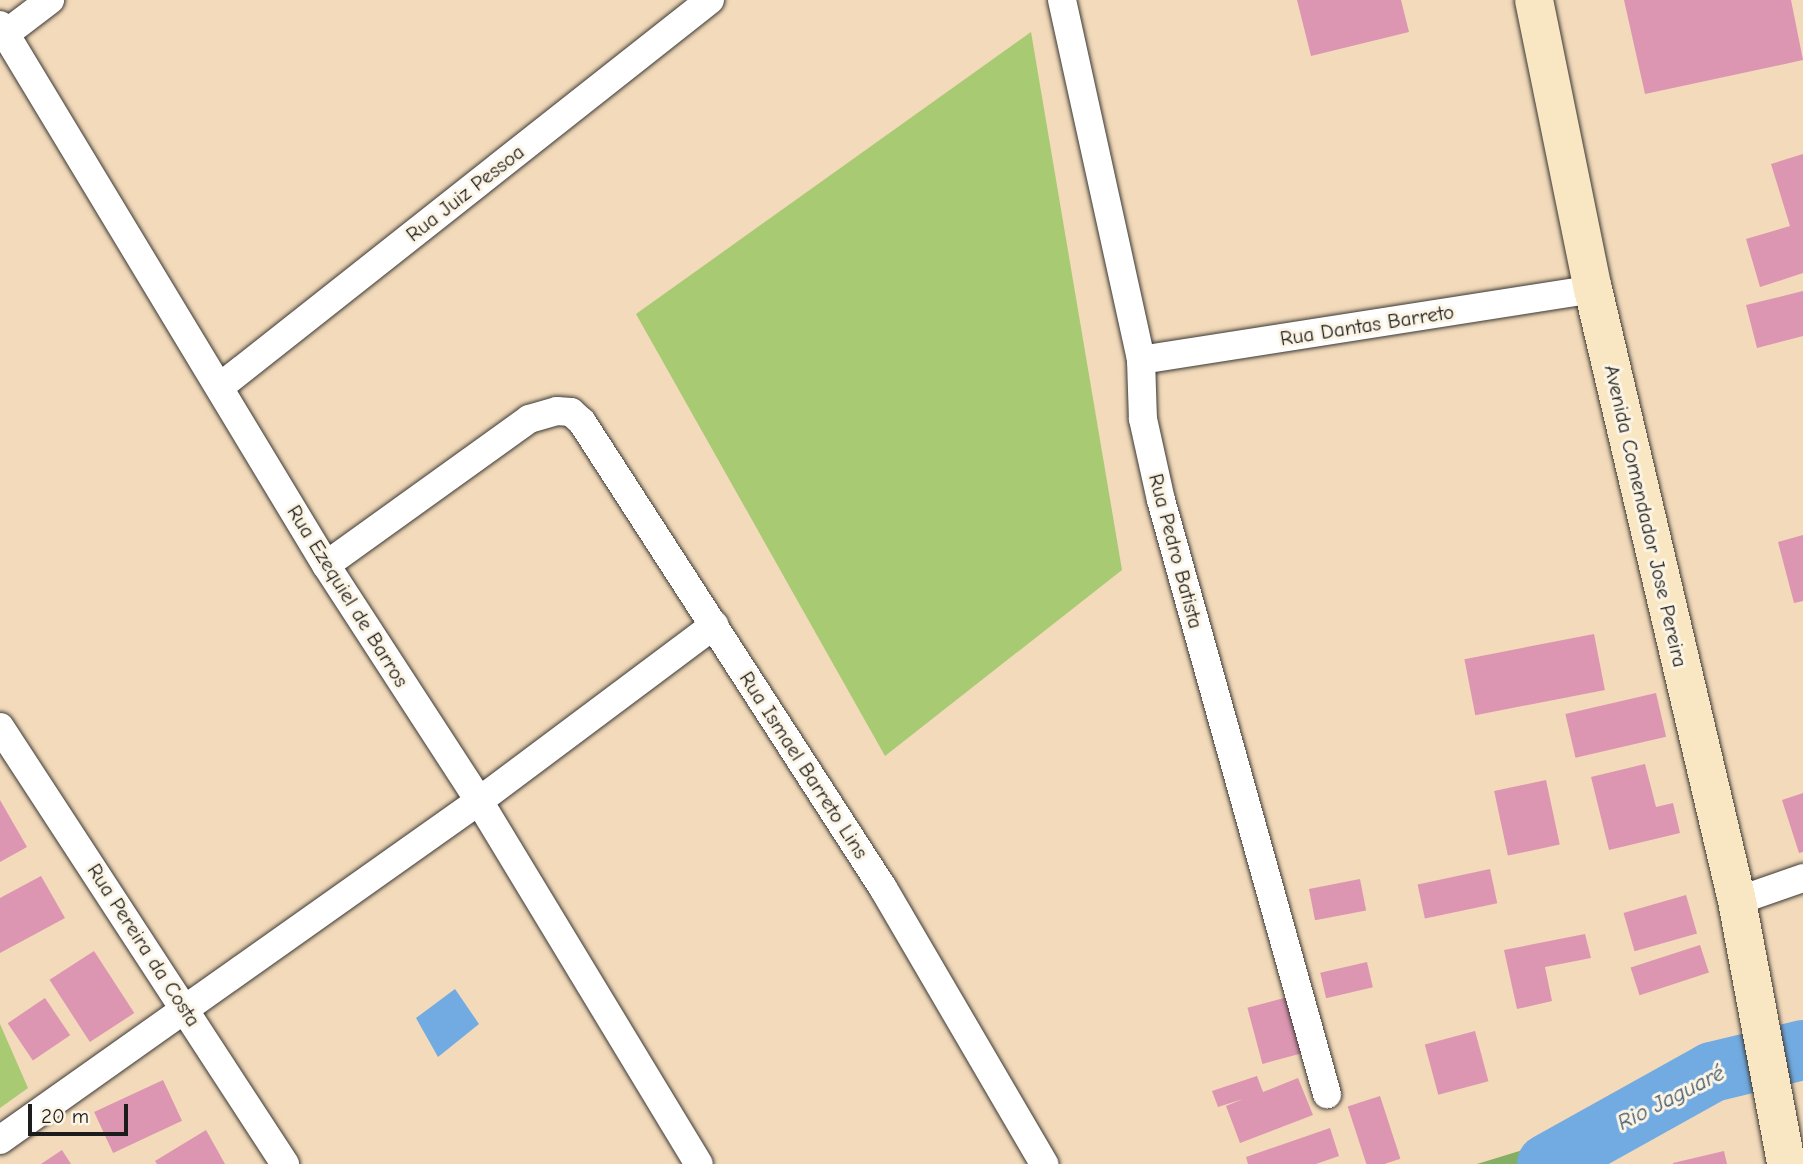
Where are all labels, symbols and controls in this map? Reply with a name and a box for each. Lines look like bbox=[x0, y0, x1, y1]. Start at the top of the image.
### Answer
street label: Rua Juiz Pessoa bbox=[401, 139, 529, 247]
street label: Rua Dantas Barreto bbox=[1278, 299, 1456, 351]
street label: Avenida Comendador Jose Pereira bbox=[1599, 362, 1693, 670]
street label: Rua Pedro Batista bbox=[1143, 471, 1209, 631]
street label: Rua Ezequiel de Barros bbox=[282, 500, 414, 692]
street label: Rua Ismael Barreto Lins bbox=[734, 667, 874, 863]
street label: Rua Pereira da Costa bbox=[82, 859, 206, 1031]
water label: Rio Jaguaré bbox=[1613, 1059, 1729, 1137]
scale bar bbox=[32, 1090, 131, 1134]
text: 20 m bbox=[41, 1104, 89, 1128]

